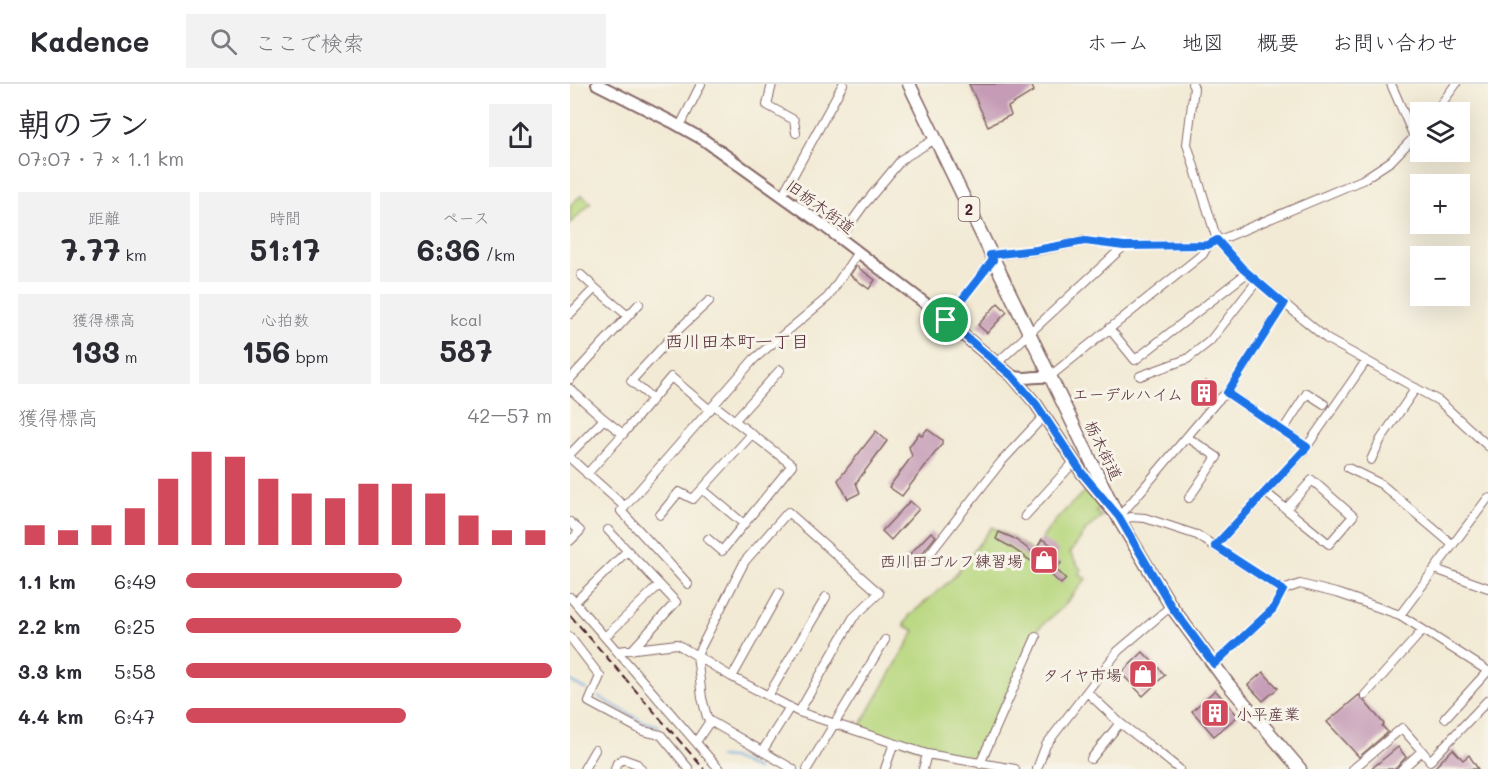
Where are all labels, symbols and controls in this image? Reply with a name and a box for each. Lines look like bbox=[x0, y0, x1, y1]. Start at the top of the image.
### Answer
search box bbox=[186, 14, 606, 68]
text: Kadence bbox=[30, 23, 150, 59]
icon: search bbox=[207, 25, 240, 58]
text: ここで検索 bbox=[255, 28, 365, 57]
text: ホーム bbox=[1087, 28, 1149, 55]
text: 地図 bbox=[1182, 28, 1224, 55]
text: 概要 bbox=[1257, 28, 1299, 55]
text: お問い合わせ bbox=[1332, 28, 1458, 55]
text: 朝のラン bbox=[18, 101, 150, 144]
map controls bbox=[1410, 102, 1470, 306]
button: layers bbox=[1410, 102, 1470, 162]
button: share bbox=[489, 104, 552, 167]
text: 07:07 · 7 × 1.1 km bbox=[18, 145, 184, 171]
street label: 旧栃木街道 bbox=[782, 174, 860, 238]
button: + bbox=[1410, 174, 1470, 234]
road number: 2 bbox=[958, 197, 980, 221]
text: 距離 bbox=[88, 207, 120, 228]
text: 時間 bbox=[269, 207, 301, 228]
text: ペース bbox=[442, 207, 490, 228]
text: 7.77 bbox=[61, 229, 121, 269]
text: 51:17 bbox=[250, 229, 320, 269]
text: 6:36 bbox=[417, 229, 481, 269]
text: km bbox=[121, 244, 147, 265]
text: /km bbox=[481, 244, 515, 265]
button: − bbox=[1410, 246, 1470, 306]
pin bbox=[920, 294, 971, 345]
icon: arrive bbox=[929, 303, 962, 336]
text: 獲得標高 bbox=[72, 309, 136, 330]
text: 心拍数 bbox=[261, 309, 309, 330]
text: kcal bbox=[450, 309, 482, 330]
district label: 西川田本町一丁目 bbox=[665, 329, 809, 353]
text: 587 bbox=[440, 330, 492, 370]
text: 133 bbox=[70, 331, 120, 371]
text: 156 bbox=[242, 331, 291, 371]
text: m bbox=[120, 346, 138, 367]
text: bpm bbox=[291, 346, 328, 367]
building icon: エーデルハイム bbox=[1188, 377, 1220, 409]
place label: エーデルハイム bbox=[1073, 383, 1183, 404]
text: 42–57 m bbox=[468, 402, 552, 428]
text: 獲得標高 bbox=[18, 404, 98, 430]
street label: 栃木街道 bbox=[1081, 417, 1127, 483]
shop icon: 西川田ゴルフ練習場 bbox=[1028, 544, 1060, 576]
place label: 西川田ゴルフ練習場 bbox=[880, 550, 1023, 571]
text: 1.1 km bbox=[18, 568, 76, 594]
text: 6:49 bbox=[114, 568, 156, 594]
text: 2.2 km bbox=[18, 613, 80, 639]
text: 6:25 bbox=[114, 613, 155, 639]
text: 3.3 km bbox=[18, 658, 82, 684]
text: 5:58 bbox=[114, 658, 156, 684]
shop icon: タイヤ市場 bbox=[1127, 658, 1159, 690]
place label: タイヤ市場 bbox=[1043, 664, 1122, 685]
building icon: 小平産業 bbox=[1199, 697, 1231, 729]
text: 4.4 km bbox=[18, 703, 83, 729]
text: 6:47 bbox=[114, 703, 155, 729]
place label: 小平産業 bbox=[1236, 703, 1300, 724]

